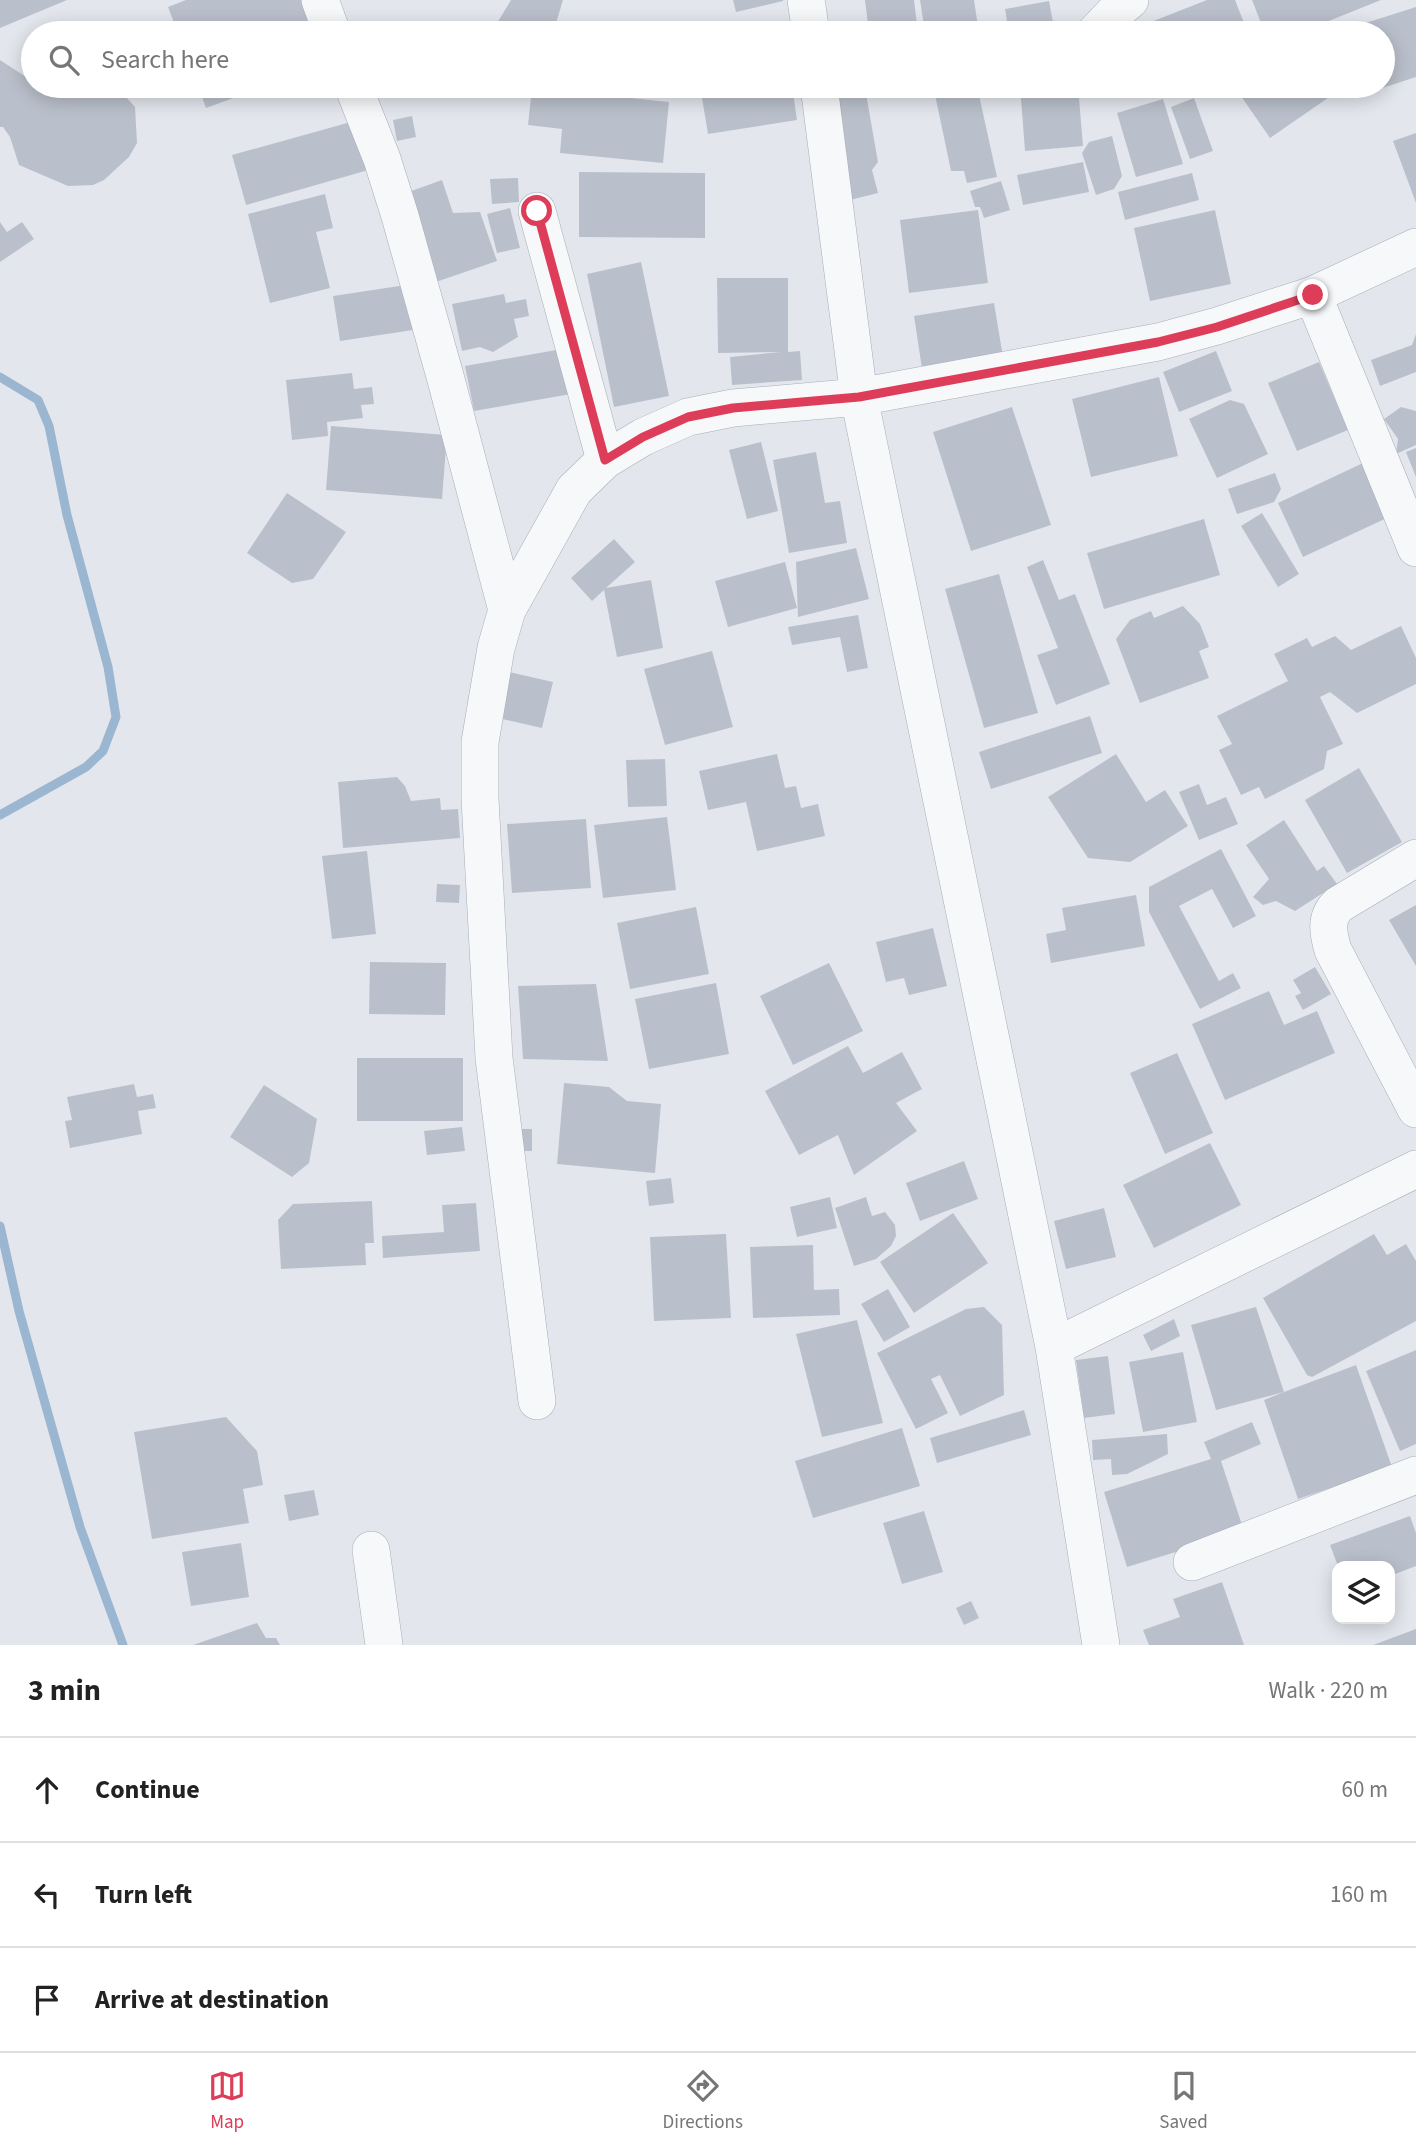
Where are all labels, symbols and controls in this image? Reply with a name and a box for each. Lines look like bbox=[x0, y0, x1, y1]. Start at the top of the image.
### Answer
search box bbox=[21, 21, 1395, 98]
icon: search bbox=[45, 41, 83, 79]
text: Search here bbox=[101, 41, 229, 78]
route start bbox=[521, 195, 552, 226]
route end bbox=[1297, 279, 1328, 310]
map controls bbox=[1332, 1561, 1395, 1624]
button: layers bbox=[1332, 1561, 1395, 1624]
text: 3 min bbox=[28, 1669, 101, 1712]
text: Walk · 220 m bbox=[1269, 1674, 1388, 1707]
icon: ahead bbox=[28, 1771, 66, 1809]
text: Continue bbox=[95, 1771, 200, 1808]
text: 60 m bbox=[1341, 1773, 1388, 1806]
icon: left bbox=[28, 1876, 66, 1914]
text: Turn left bbox=[95, 1876, 192, 1913]
text: 160 m bbox=[1330, 1878, 1388, 1911]
icon: arrive bbox=[28, 1981, 66, 2019]
text: Arrive at destination bbox=[95, 1981, 329, 2018]
tab: Map bbox=[208, 2067, 246, 2136]
tab: Directions bbox=[663, 2067, 743, 2136]
tab: Saved bbox=[1159, 2067, 1208, 2136]

